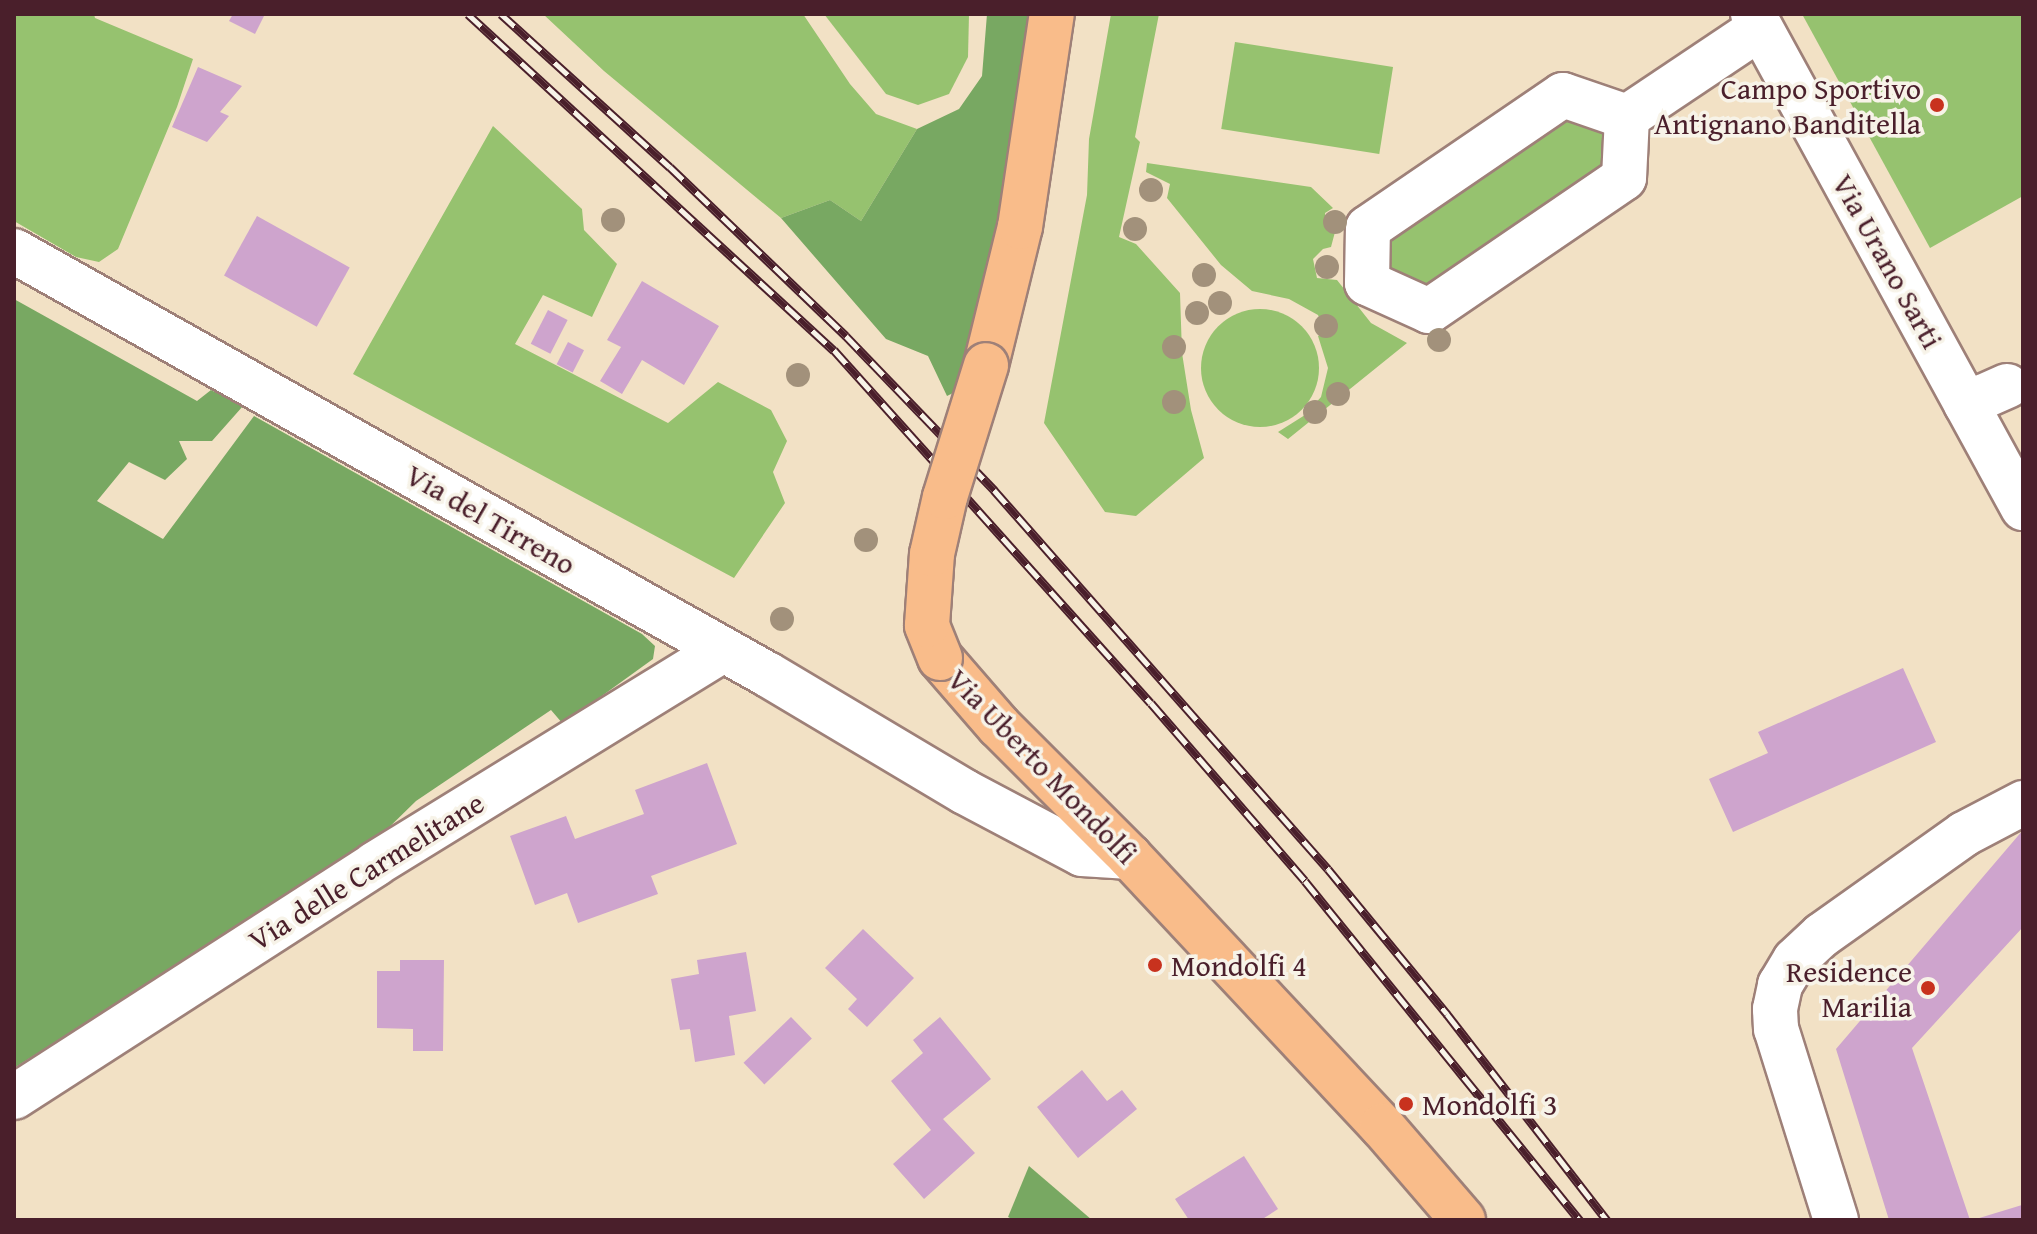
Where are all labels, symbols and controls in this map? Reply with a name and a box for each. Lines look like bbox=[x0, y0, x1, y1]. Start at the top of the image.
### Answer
place label: Campo Sportivo Antignano Banditella bbox=[1654, 70, 1921, 140]
marker: Campo Sportivo Antignano Banditella bbox=[1928, 96, 1946, 114]
street label: Via Urano Sarti bbox=[1825, 168, 1951, 354]
street label: Via del Tirreno bbox=[400, 456, 582, 582]
street label: Via Uberto Mondolfi bbox=[941, 661, 1145, 871]
street label: Via delle Carmelitane bbox=[242, 784, 490, 958]
place label: Mondolfi 4 bbox=[1171, 947, 1307, 983]
place label: Residence Marilia bbox=[1786, 953, 1912, 1024]
marker: Mondolfi 4 bbox=[1146, 956, 1164, 974]
marker: Residence Marilia bbox=[1919, 979, 1937, 997]
place label: Mondolfi 3 bbox=[1422, 1086, 1558, 1122]
marker: Mondolfi 3 bbox=[1397, 1095, 1415, 1113]

